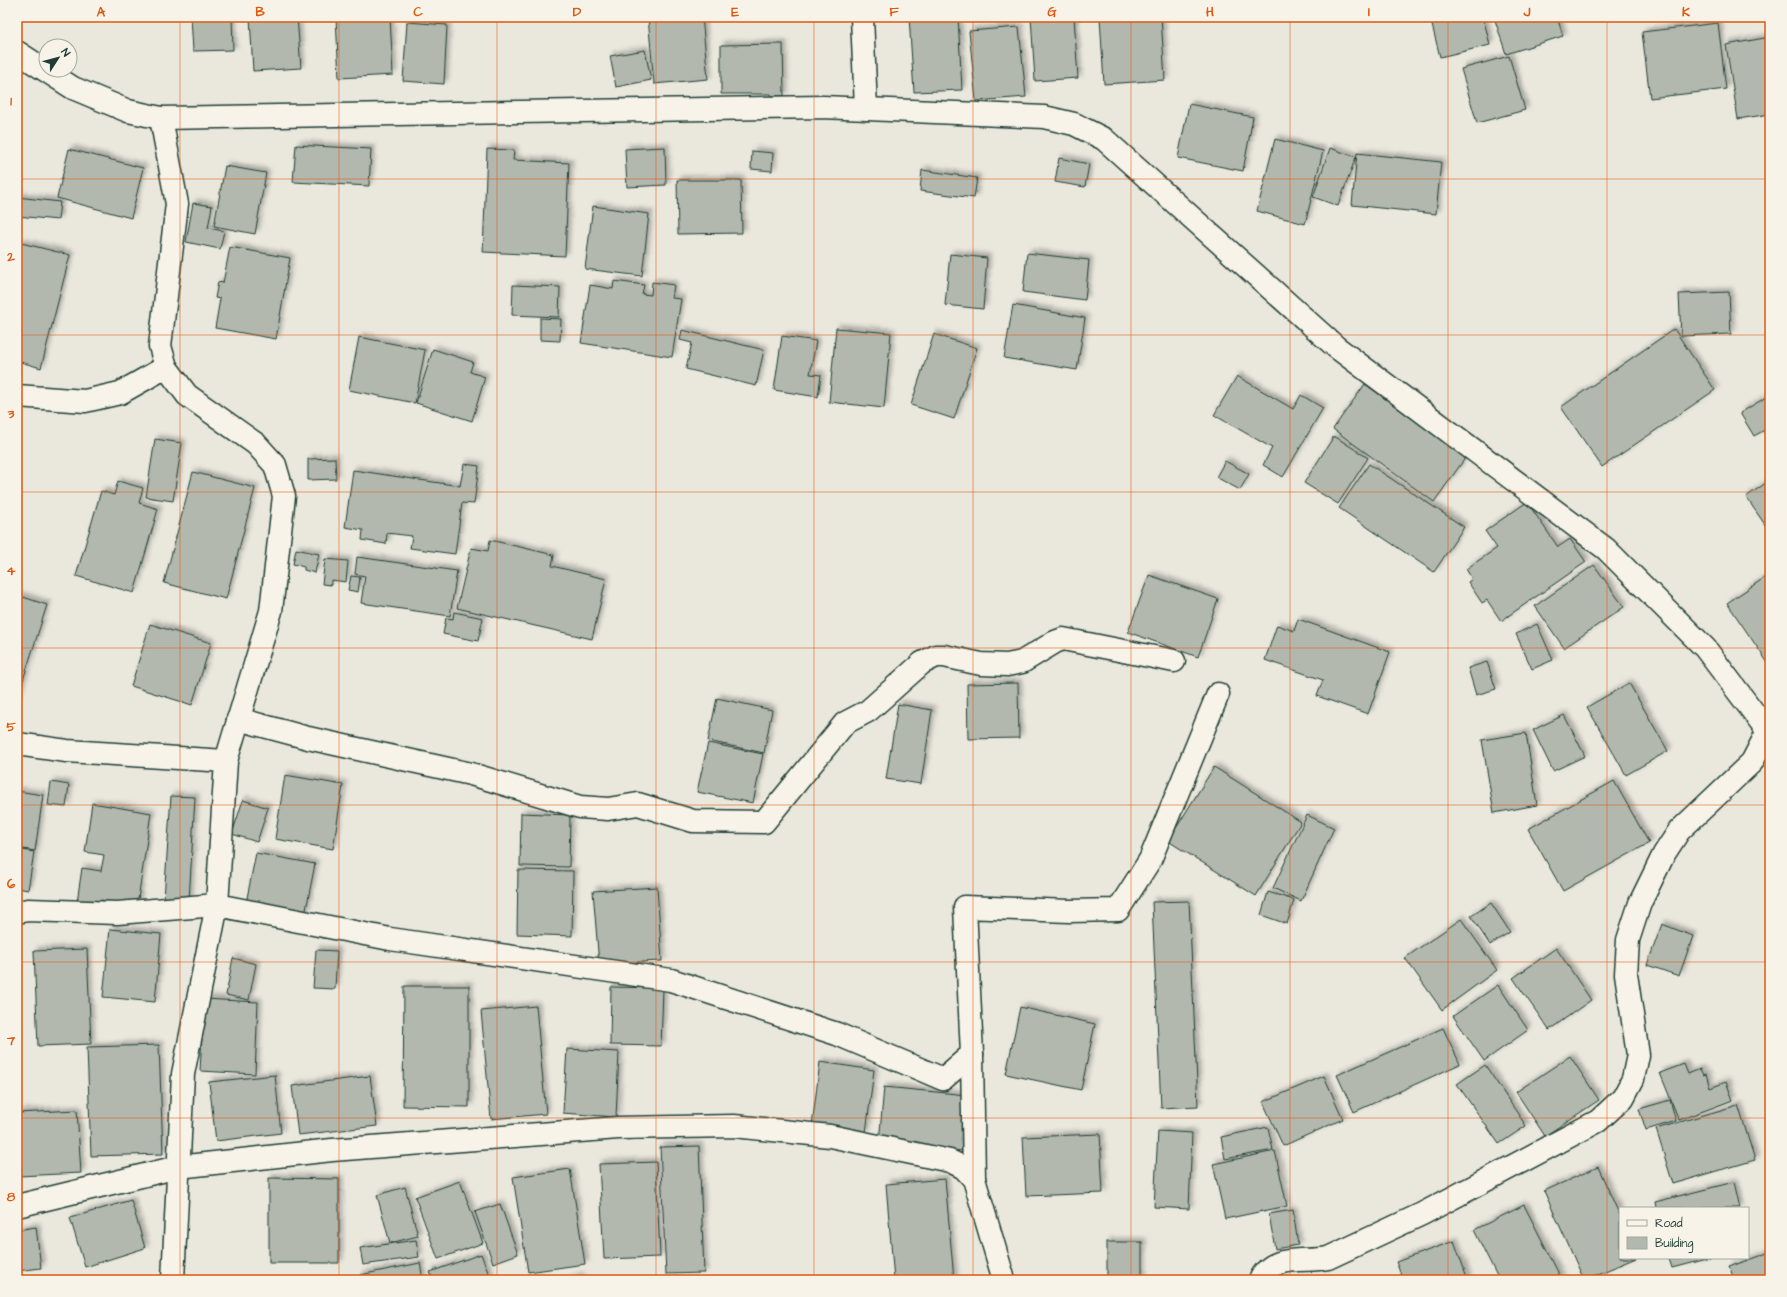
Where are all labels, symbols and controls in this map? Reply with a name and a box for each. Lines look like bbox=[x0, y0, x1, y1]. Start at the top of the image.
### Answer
text: A bbox=[97, 3, 106, 21]
text: B bbox=[255, 3, 265, 21]
text: C bbox=[413, 3, 423, 21]
text: D bbox=[573, 3, 582, 21]
text: E bbox=[731, 3, 739, 21]
text: F bbox=[889, 3, 899, 21]
text: G bbox=[1047, 3, 1057, 21]
text: H bbox=[1206, 3, 1214, 21]
text: I bbox=[1368, 3, 1370, 21]
text: J bbox=[1523, 3, 1531, 21]
text: K bbox=[1682, 3, 1690, 21]
north arrow bbox=[38, 38, 78, 78]
text: N bbox=[58, 45, 74, 60]
text: 1 bbox=[10, 92, 12, 110]
text: 2 bbox=[6, 248, 15, 266]
text: 3 bbox=[7, 405, 15, 423]
text: 4 bbox=[7, 562, 16, 580]
text: 5 bbox=[6, 718, 16, 736]
text: 6 bbox=[7, 875, 16, 893]
text: 7 bbox=[6, 1032, 16, 1050]
text: 8 bbox=[7, 1188, 16, 1206]
legend bbox=[1619, 1207, 1749, 1259]
text: Road bbox=[1655, 1215, 1683, 1232]
text: Building bbox=[1655, 1235, 1693, 1253]

